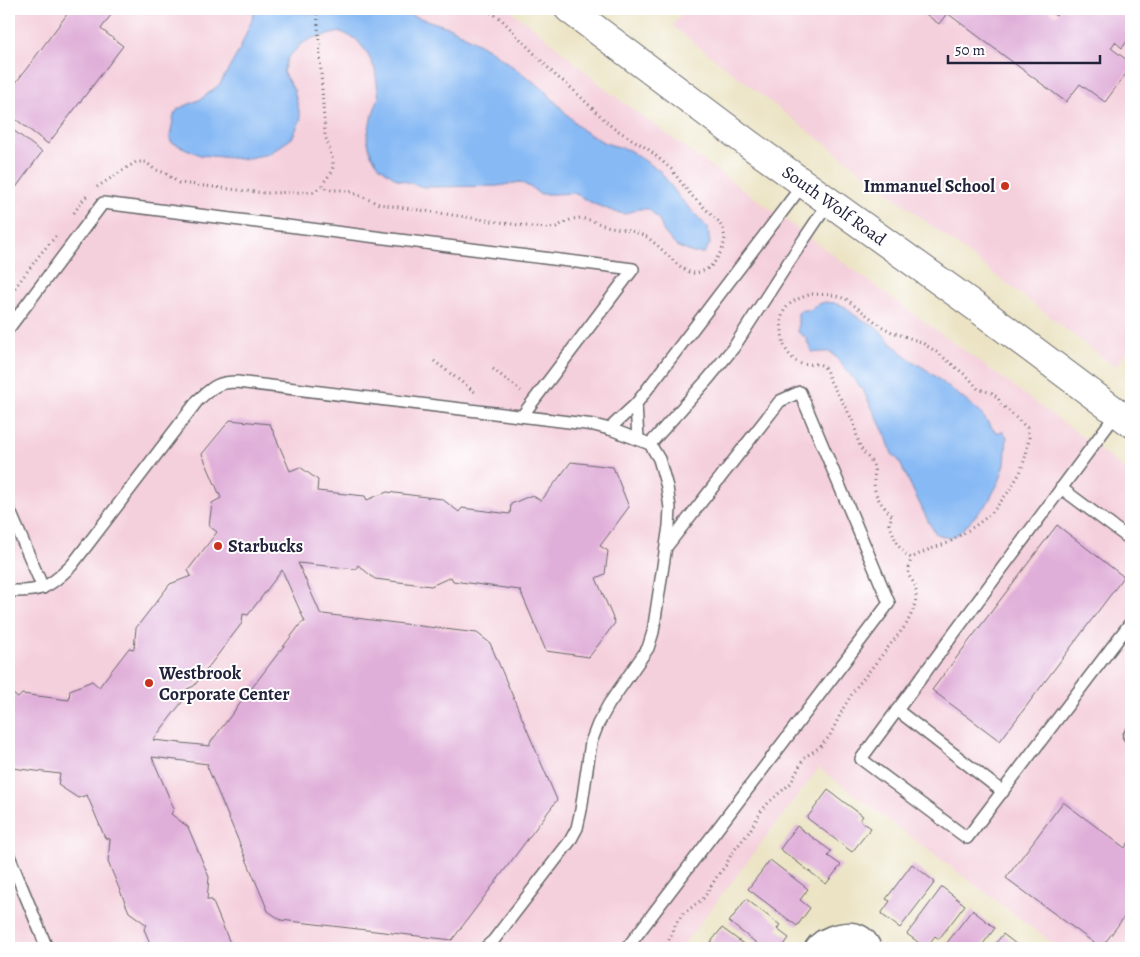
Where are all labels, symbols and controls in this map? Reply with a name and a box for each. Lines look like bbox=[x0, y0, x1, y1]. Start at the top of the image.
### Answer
scale bar bbox=[948, 32, 1100, 64]
text: 50 m bbox=[955, 40, 985, 60]
street label: South Wolf Road bbox=[777, 160, 891, 251]
place label: Immanuel School bbox=[863, 174, 995, 198]
marker: Immanuel School bbox=[999, 180, 1011, 192]
place label: Starbucks bbox=[228, 534, 303, 558]
marker: Starbucks bbox=[212, 540, 224, 552]
place label: Westbrook Corporate Center bbox=[158, 661, 290, 706]
marker: Westbrook Corporate Center bbox=[143, 677, 155, 689]

